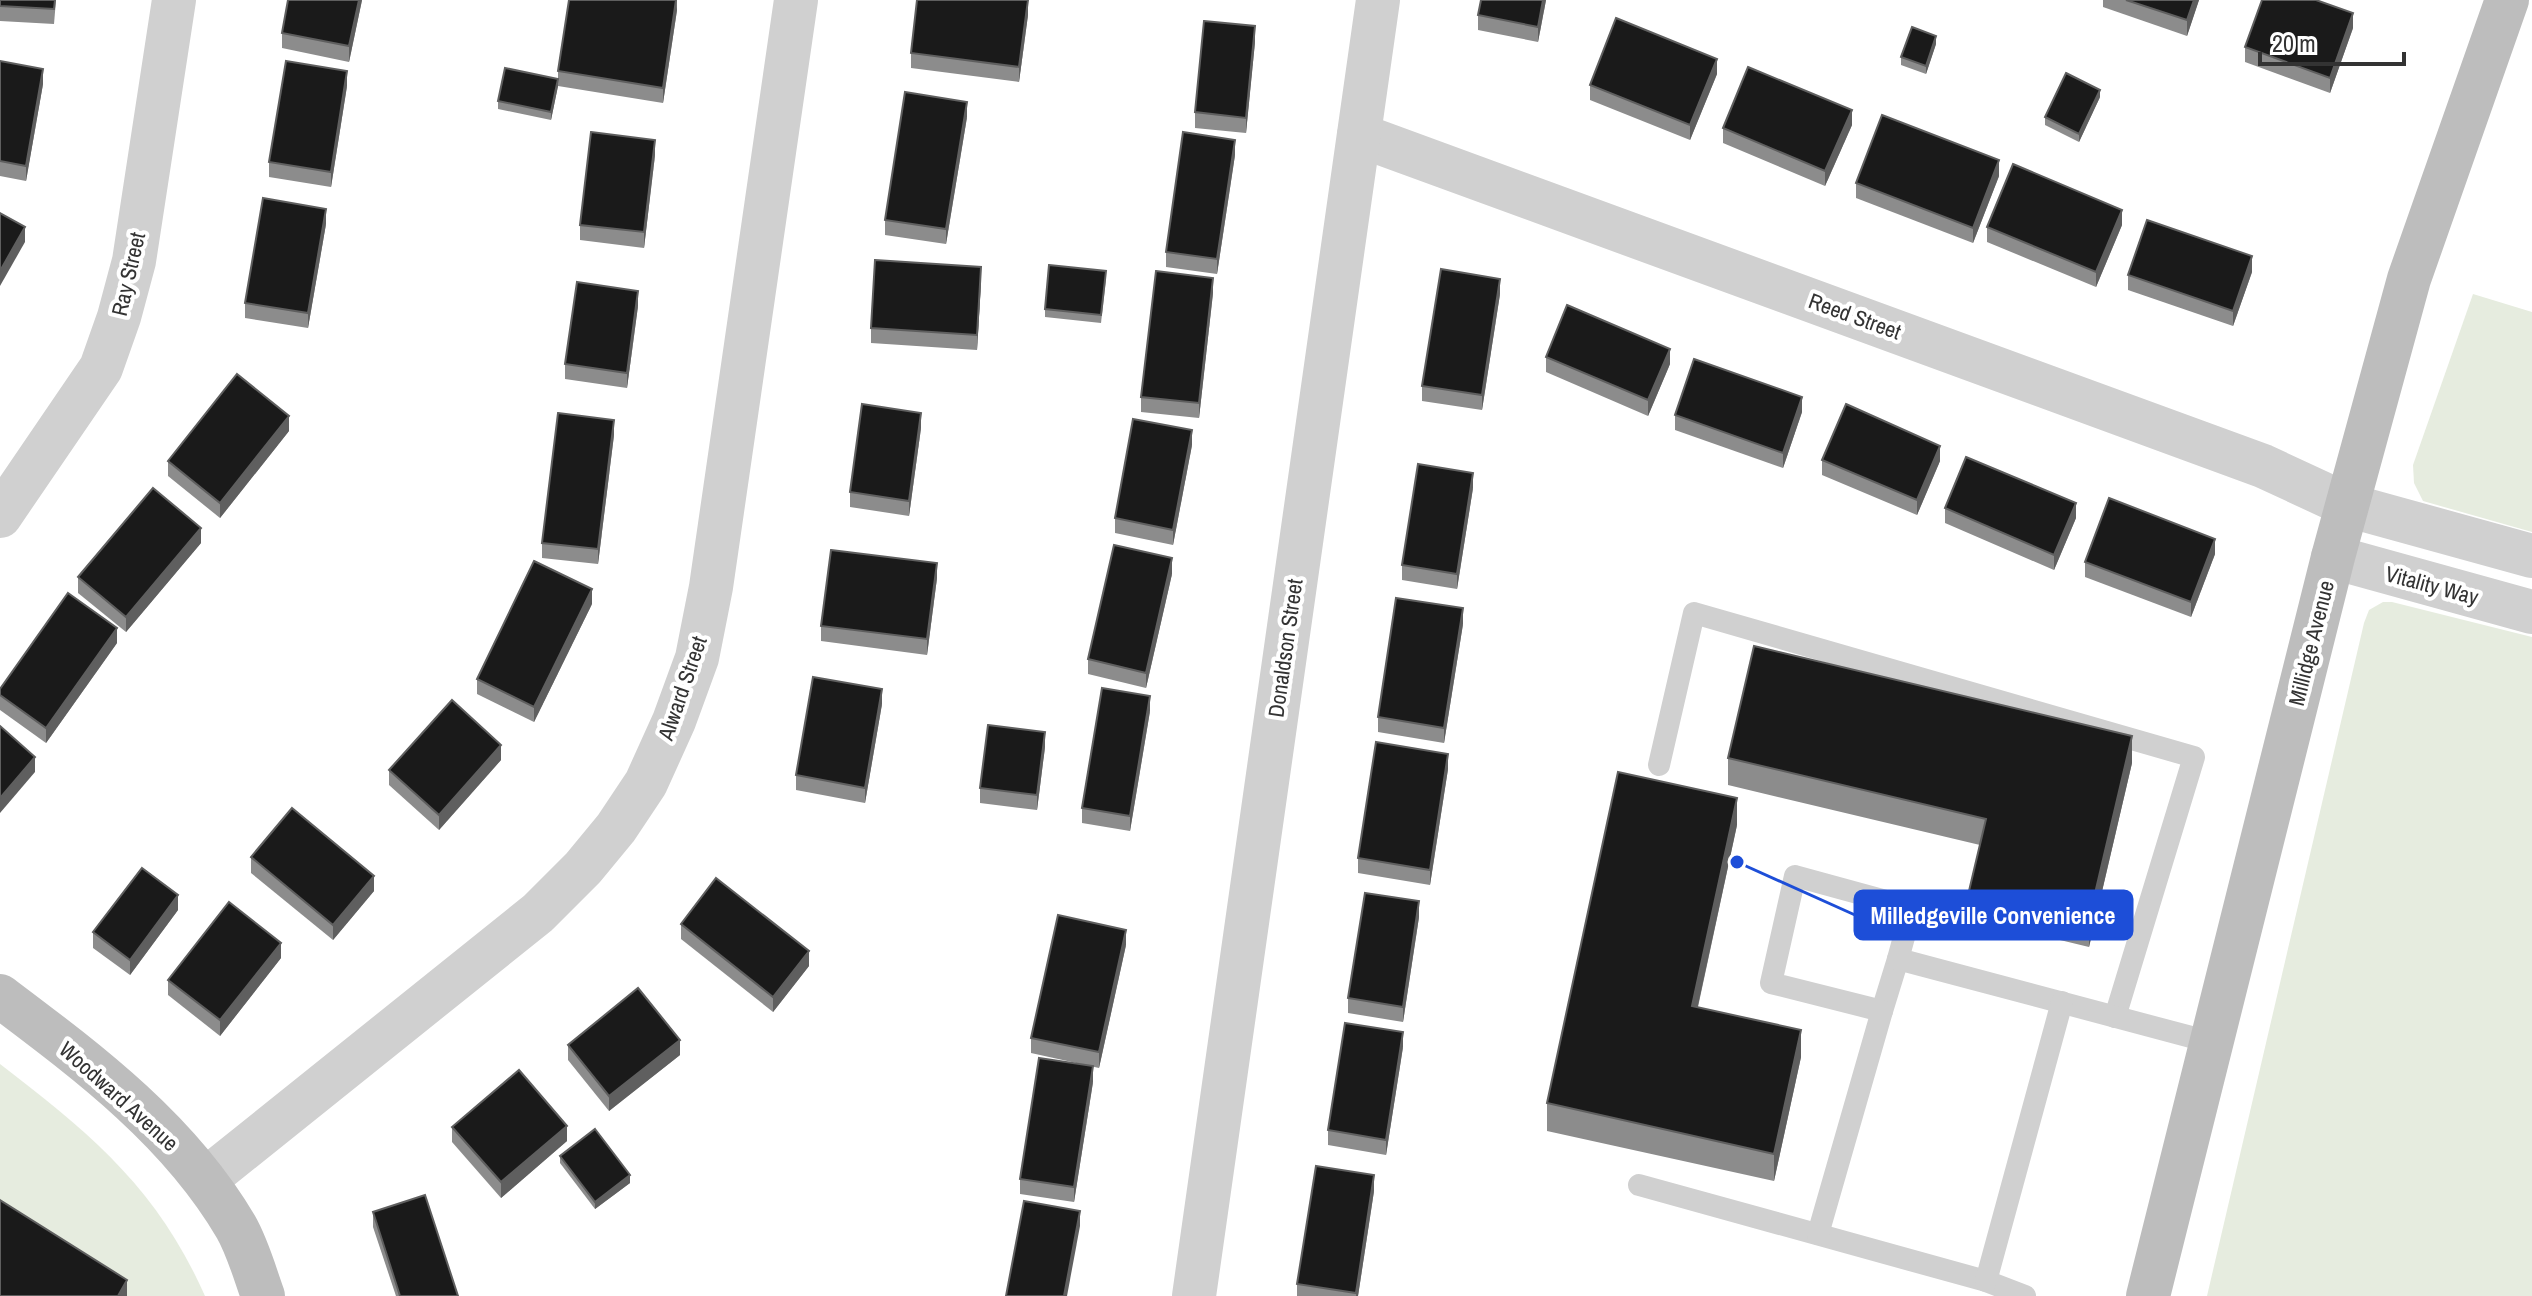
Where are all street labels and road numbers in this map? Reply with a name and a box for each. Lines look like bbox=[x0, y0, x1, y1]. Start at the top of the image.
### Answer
street label: Ray Street bbox=[104, 229, 152, 319]
street label: Reed Street bbox=[1805, 285, 1905, 347]
street label: Vitality Way bbox=[2382, 558, 2482, 612]
street label: Donaldson Street bbox=[1260, 577, 1310, 719]
street label: Millidge Avenue bbox=[2281, 577, 2341, 709]
street label: Alward Street bbox=[650, 632, 714, 745]
street label: Woodward Avenue bbox=[53, 1034, 185, 1158]

